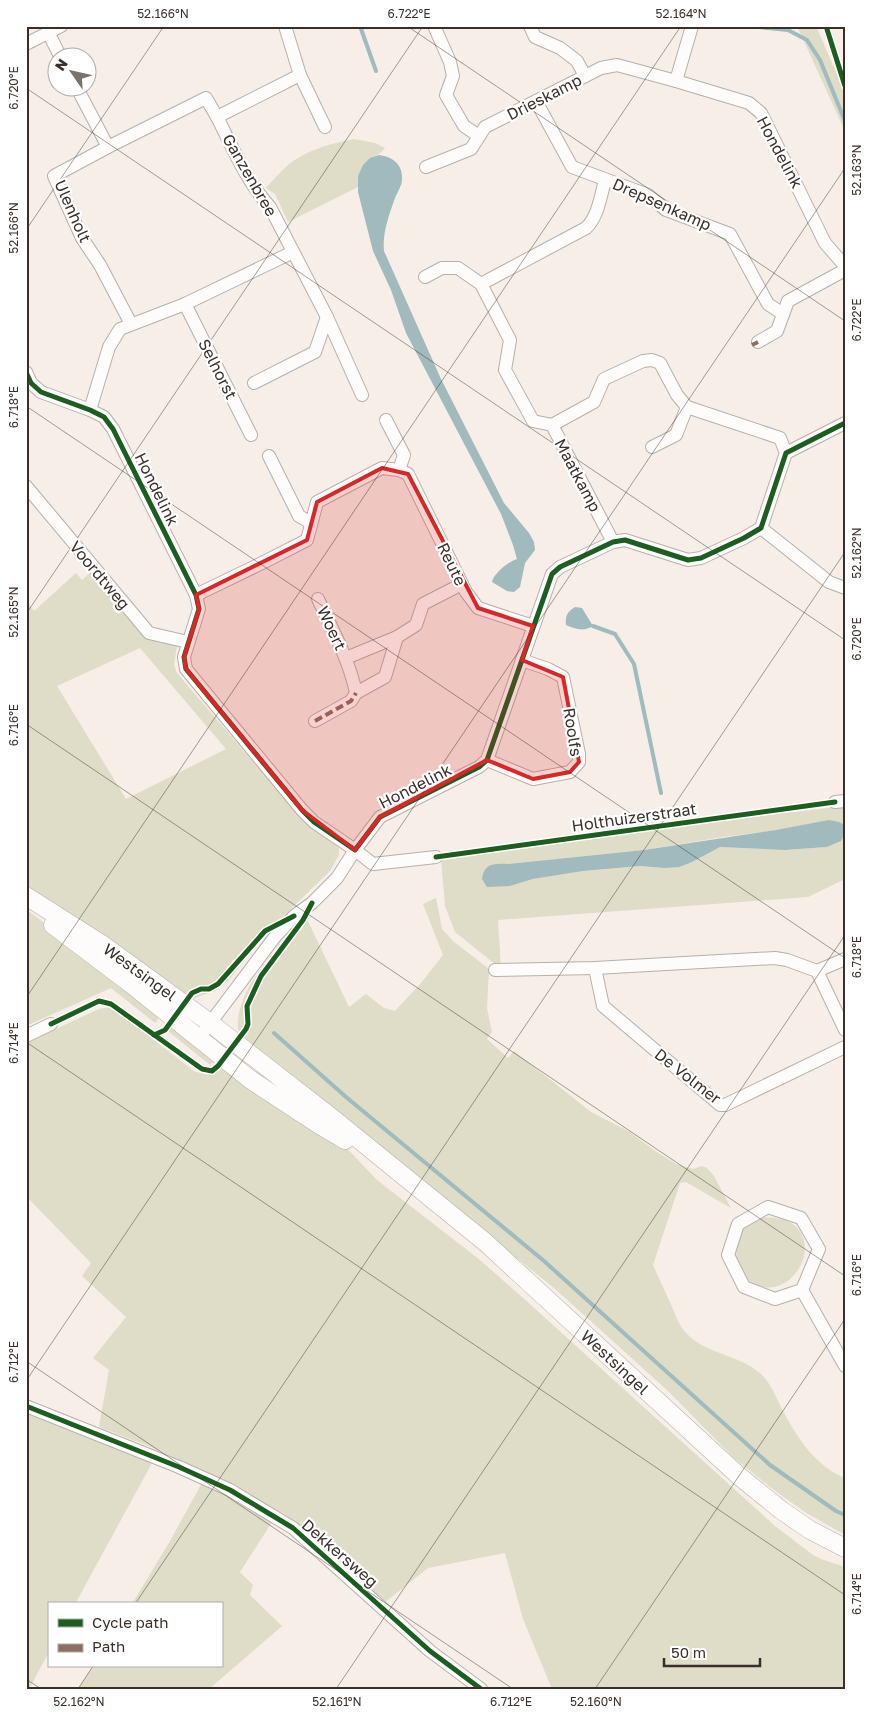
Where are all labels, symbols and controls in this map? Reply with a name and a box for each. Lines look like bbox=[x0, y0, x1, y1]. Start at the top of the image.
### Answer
text: 52.166°N bbox=[137, 6, 189, 21]
text: 6.722°E bbox=[387, 6, 431, 21]
text: 52.164°N bbox=[655, 6, 707, 21]
north arrow bbox=[48, 48, 98, 98]
text: N bbox=[51, 55, 71, 74]
text: 6.720°E bbox=[6, 66, 21, 110]
street label: Drieskamp bbox=[503, 70, 585, 124]
street label: Hondelink bbox=[753, 112, 807, 192]
street label: Ganzenbree bbox=[218, 130, 282, 220]
text: 52.163°N bbox=[849, 144, 864, 196]
street label: Drepsenkamp bbox=[610, 173, 715, 235]
street label: Ulenholt bbox=[50, 177, 96, 245]
text: 52.166°N bbox=[6, 202, 21, 254]
text: 6.722°E bbox=[849, 298, 864, 342]
street label: Selhorst bbox=[194, 335, 242, 403]
text: 6.718°E bbox=[6, 386, 21, 428]
street label: Maatkamp bbox=[550, 435, 606, 515]
street label: Hondelink bbox=[131, 449, 183, 529]
text: 52.162°N bbox=[849, 527, 864, 579]
street label: Voordtweg bbox=[66, 537, 134, 613]
street label: Reute bbox=[433, 539, 471, 589]
text: 52.165°N bbox=[6, 586, 21, 638]
street label: Woert bbox=[313, 603, 351, 653]
text: 6.720°E bbox=[849, 617, 864, 661]
text: 6.716°E bbox=[6, 704, 21, 746]
street label: Roolfs bbox=[559, 706, 587, 758]
street label: Hondelink bbox=[375, 759, 455, 813]
street label: Holthuizerstraat bbox=[570, 798, 698, 836]
text: 6.718°E bbox=[849, 936, 864, 978]
street label: Westsingel bbox=[99, 939, 181, 1005]
text: 6.714°E bbox=[6, 1022, 21, 1064]
street label: De Volmer bbox=[651, 1044, 725, 1108]
text: 6.716°E bbox=[849, 1254, 864, 1296]
street label: Westsingel bbox=[577, 1325, 653, 1399]
text: 6.712°E bbox=[6, 1341, 21, 1383]
street label: Dekkersweg bbox=[298, 1515, 382, 1591]
text: 6.714°E bbox=[849, 1573, 864, 1615]
legend bbox=[48, 1602, 222, 1668]
text: Cycle path bbox=[92, 1613, 168, 1631]
scale bar bbox=[664, 1635, 760, 1667]
text: Path bbox=[92, 1637, 125, 1655]
text: 50 m bbox=[671, 1643, 706, 1661]
text: 52.162°N bbox=[53, 1694, 105, 1709]
text: 52.161°N bbox=[312, 1694, 362, 1709]
text: 6.712°E bbox=[490, 1694, 532, 1709]
text: 52.160°N bbox=[570, 1694, 622, 1709]

